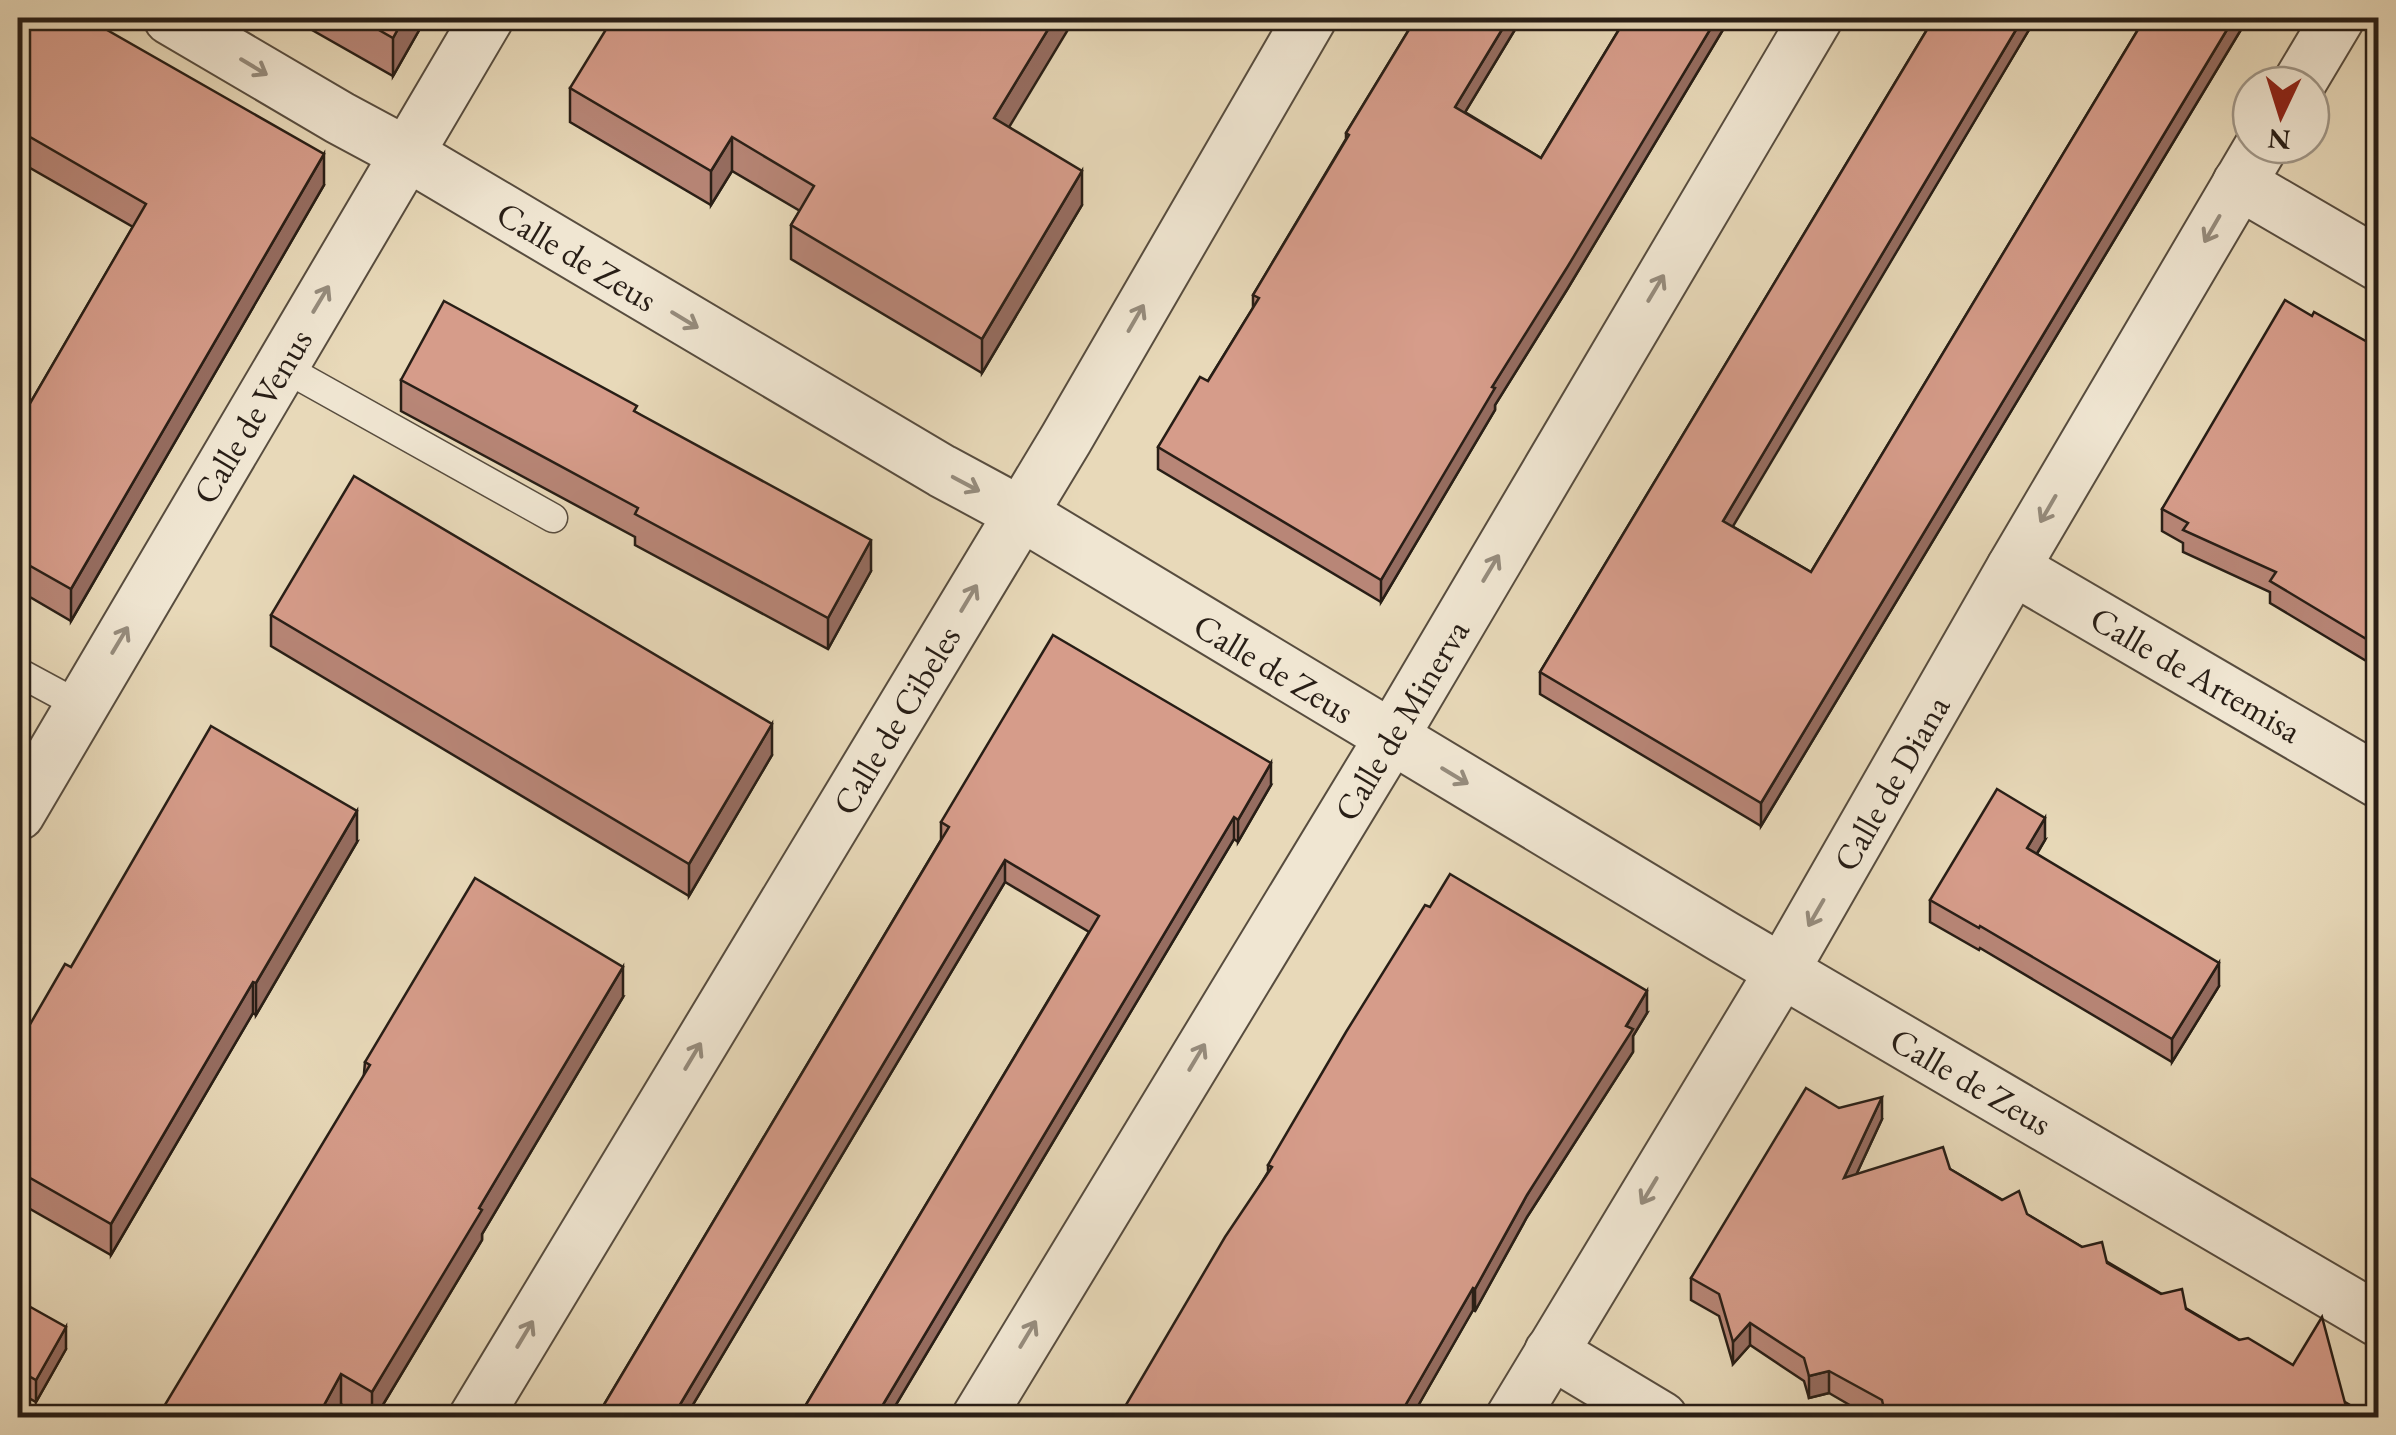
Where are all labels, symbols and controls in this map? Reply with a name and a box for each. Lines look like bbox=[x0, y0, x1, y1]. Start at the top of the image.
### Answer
one-way arrow bbox=[239, 57, 268, 77]
north arrow bbox=[2231, 65, 2331, 165]
text: N bbox=[2266, 121, 2292, 159]
street label: Calle de Zeus bbox=[489, 191, 665, 321]
one-way arrow bbox=[2202, 214, 2222, 243]
one-way arrow bbox=[1646, 274, 1666, 303]
one-way arrow bbox=[311, 285, 331, 314]
one-way arrow bbox=[1126, 304, 1146, 333]
one-way arrow bbox=[670, 310, 699, 330]
street label: Calle de Venus bbox=[182, 320, 322, 512]
one-way arrow bbox=[950, 475, 980, 494]
one-way arrow bbox=[2038, 494, 2058, 523]
one-way arrow bbox=[1481, 554, 1501, 583]
one-way arrow bbox=[959, 584, 979, 613]
street label: Calle de Artemisa bbox=[2082, 595, 2310, 753]
street label: Calle de Zeus bbox=[1186, 603, 1362, 733]
street label: Calle de Minerva bbox=[1323, 611, 1479, 829]
street label: Calle de Cibeles bbox=[822, 617, 970, 823]
one-way arrow bbox=[110, 626, 130, 655]
street label: Calle de Diana bbox=[1823, 687, 1959, 879]
one-way arrow bbox=[1440, 766, 1469, 786]
one-way arrow bbox=[1806, 898, 1826, 927]
street label: Calle de Zeus bbox=[1882, 1017, 2060, 1145]
one-way arrow bbox=[683, 1042, 703, 1071]
one-way arrow bbox=[1187, 1043, 1207, 1072]
one-way arrow bbox=[1639, 1176, 1659, 1205]
one-way arrow bbox=[515, 1320, 535, 1349]
one-way arrow bbox=[1018, 1320, 1038, 1349]

